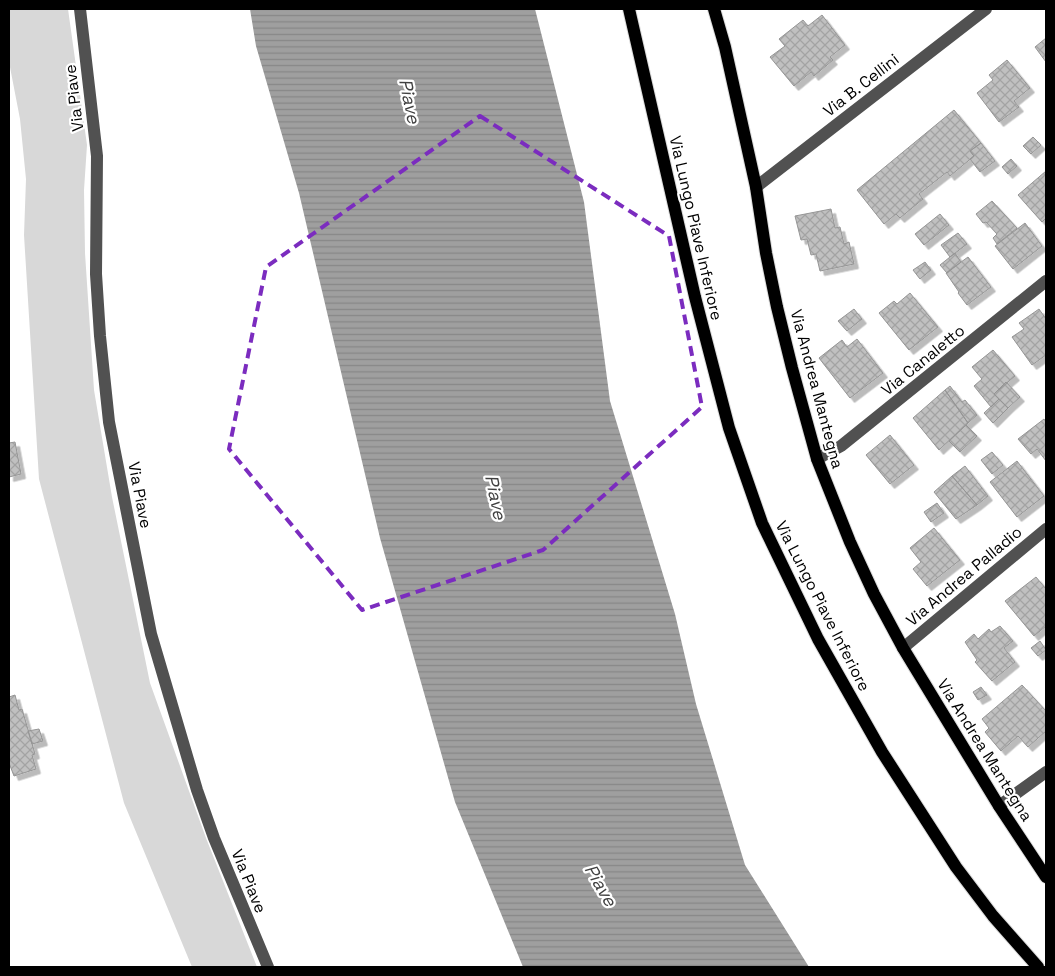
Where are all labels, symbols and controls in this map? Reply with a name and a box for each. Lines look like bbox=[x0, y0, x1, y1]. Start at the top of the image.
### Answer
street label: Via B. Cellini bbox=[819, 49, 903, 121]
street label: Via Piave bbox=[59, 63, 89, 133]
water label: Piave bbox=[394, 77, 426, 127]
street label: Via Lungo Piave Inferiore bbox=[665, 134, 727, 322]
street label: Via Andrea Mantegna bbox=[786, 307, 848, 471]
street label: Via Canaletto bbox=[877, 320, 969, 400]
street label: Via Piave bbox=[123, 460, 157, 530]
water label: Piave bbox=[480, 473, 512, 523]
street label: Via Lungo Piave Inferiore bbox=[771, 517, 875, 695]
street label: Via Andrea Palladio bbox=[902, 521, 1026, 631]
street label: Via Andrea Mantegna bbox=[933, 675, 1037, 825]
street label: Via Piave bbox=[227, 846, 271, 916]
water label: Piave bbox=[580, 860, 623, 911]

